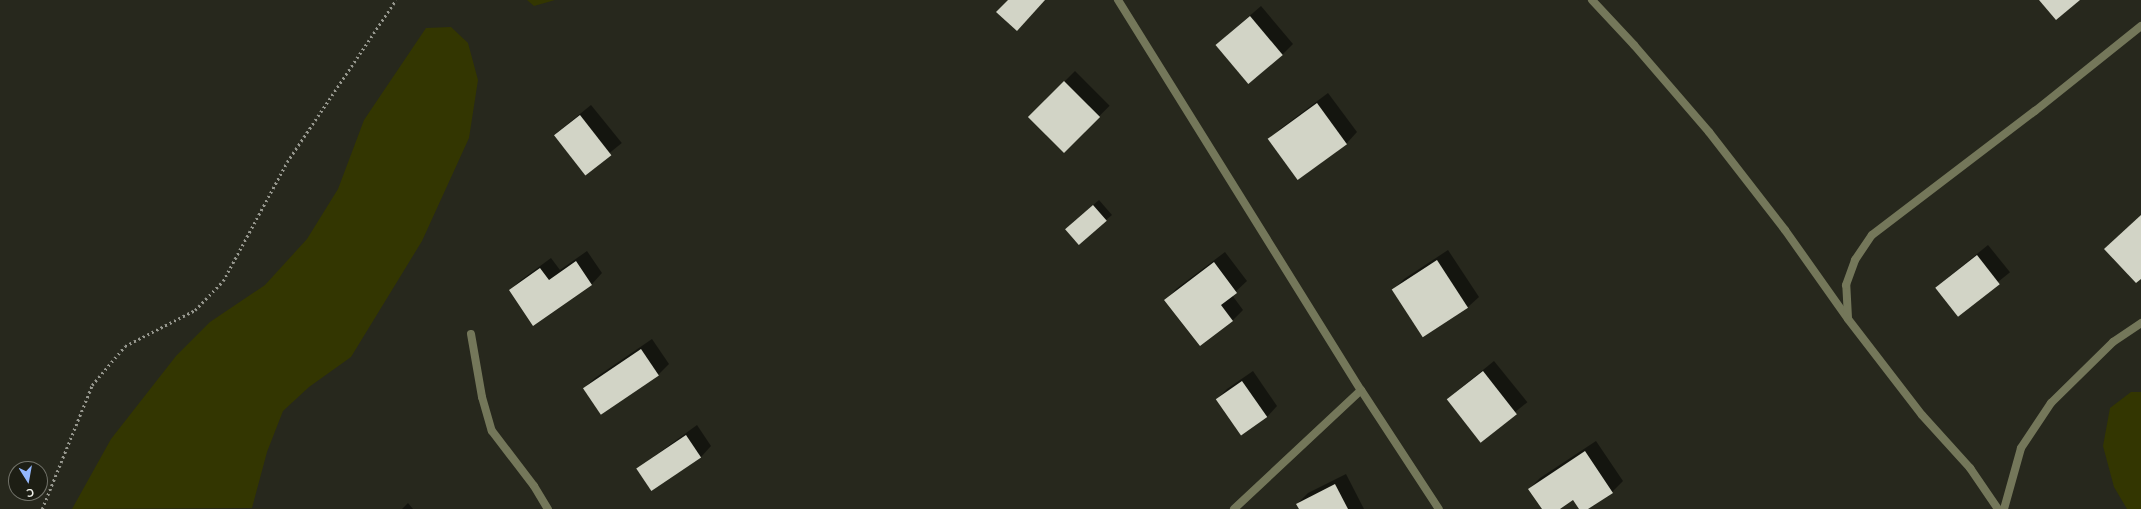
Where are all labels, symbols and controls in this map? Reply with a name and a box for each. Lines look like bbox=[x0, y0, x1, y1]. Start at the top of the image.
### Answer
north arrow bbox=[8, 461, 48, 501]
text: С bbox=[25, 484, 35, 500]

